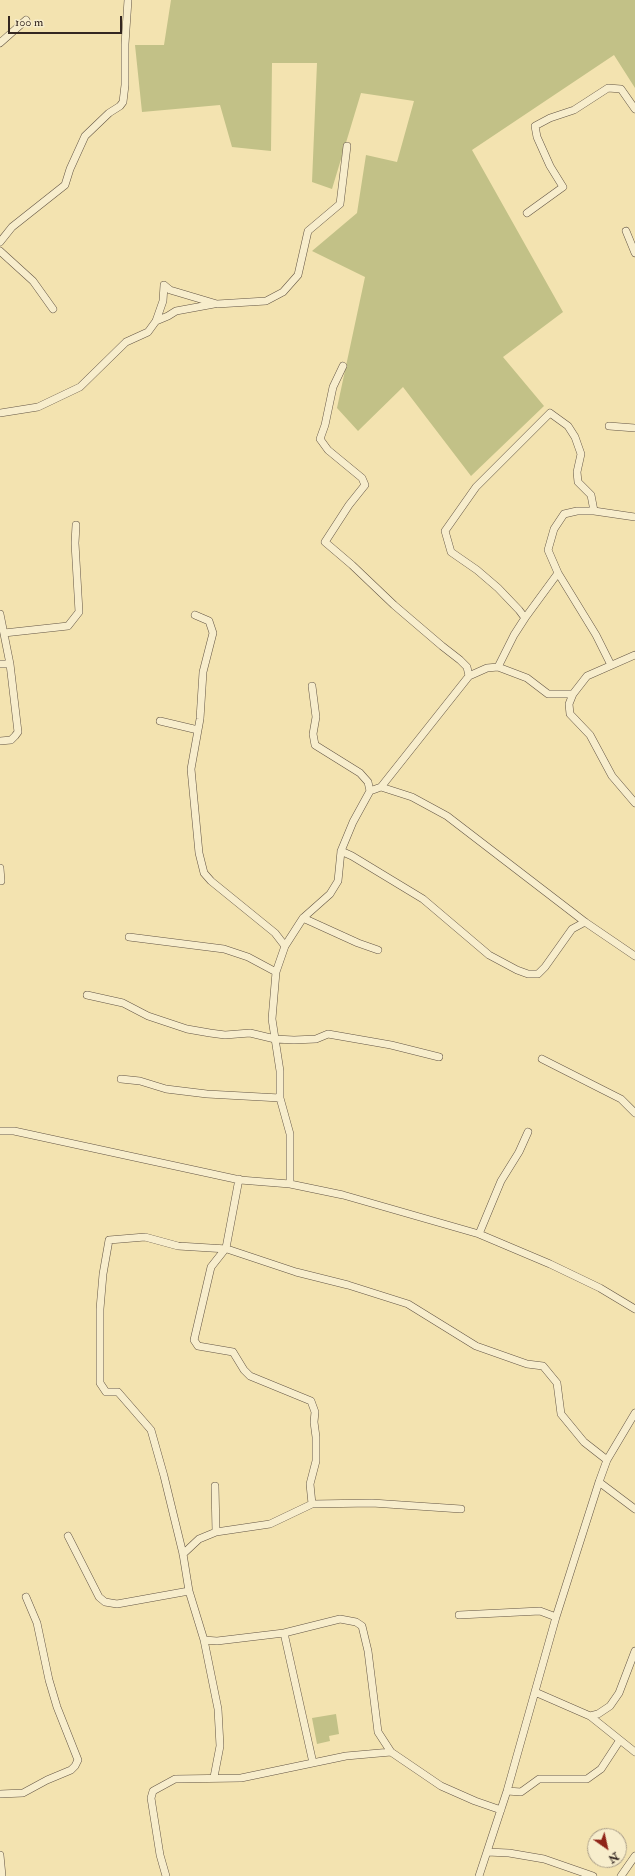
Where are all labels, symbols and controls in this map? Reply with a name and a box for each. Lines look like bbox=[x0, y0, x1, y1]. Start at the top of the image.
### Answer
scale bar bbox=[10, 8, 124, 34]
text: 100 m bbox=[15, 15, 43, 30]
north arrow bbox=[587, 1828, 627, 1868]
text: N bbox=[606, 1849, 621, 1866]

